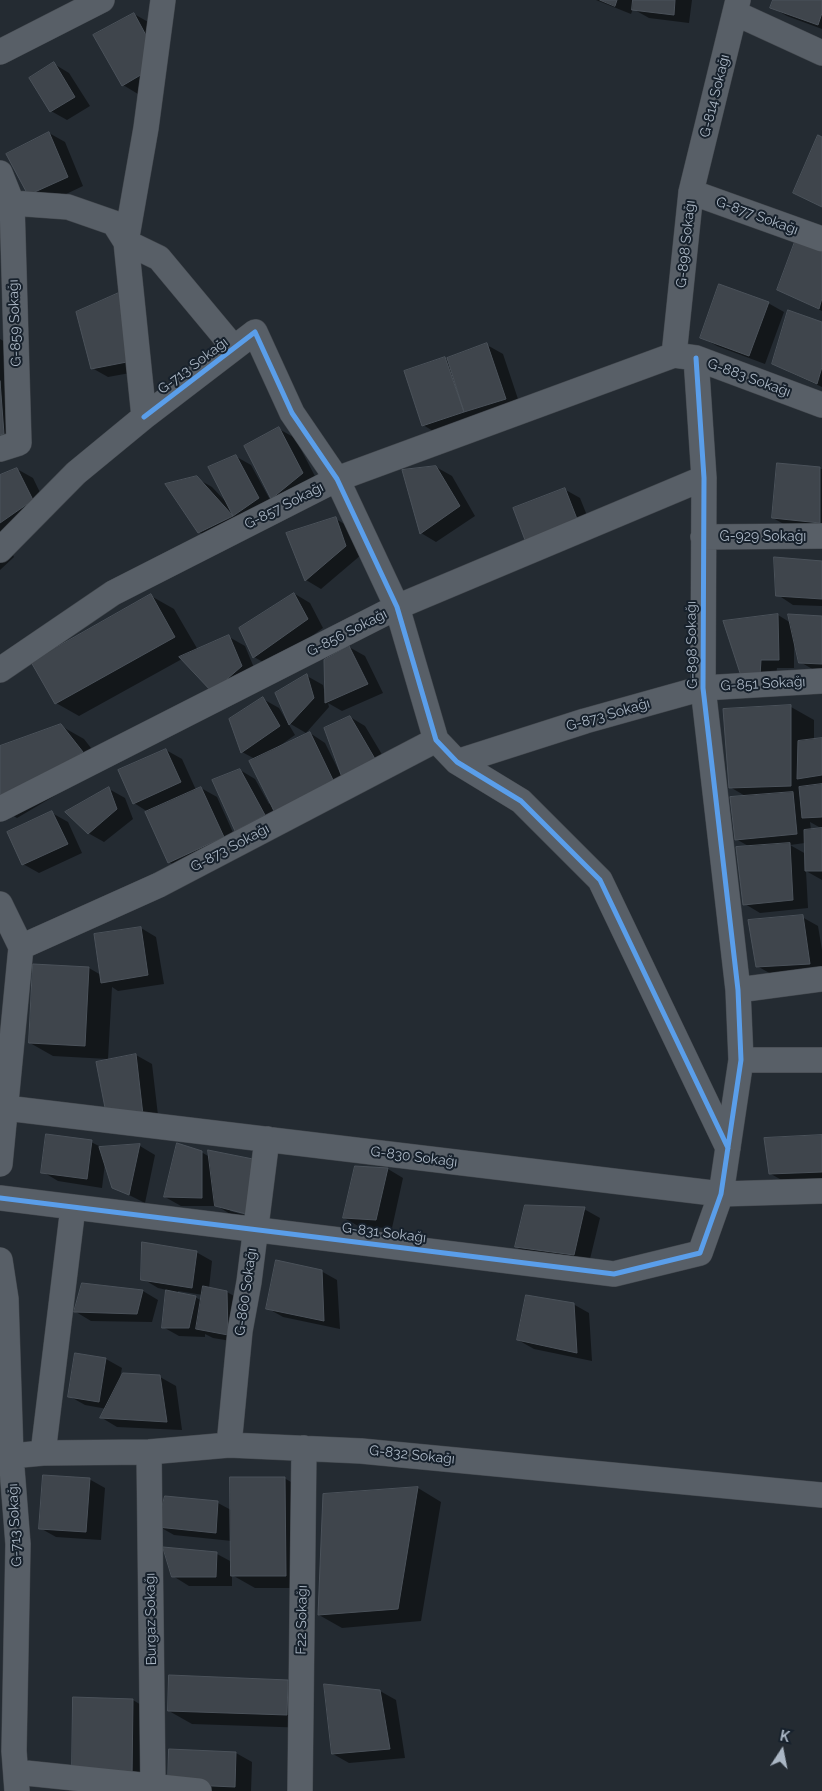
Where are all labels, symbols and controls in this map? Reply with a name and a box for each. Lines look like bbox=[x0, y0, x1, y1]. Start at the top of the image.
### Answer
street label: G-814 Sokağı bbox=[697, 53, 733, 139]
street label: G-877 Sokağı bbox=[714, 193, 800, 239]
street label: G-898 Sokağı bbox=[673, 199, 699, 289]
street label: G-859 Sokağı bbox=[5, 279, 25, 367]
street label: G-713 Sokağı bbox=[155, 334, 231, 398]
street label: G-883 Sokağı bbox=[705, 355, 793, 401]
street label: G-857 Sokağı bbox=[242, 479, 326, 533]
street label: G-929 Sokağı bbox=[720, 529, 806, 545]
street label: G-898 Sokağı bbox=[683, 601, 701, 689]
street label: G-856 Sokağı bbox=[304, 606, 390, 660]
street label: G-851 Sokağı bbox=[720, 673, 806, 695]
street label: G-873 Sokağı bbox=[564, 695, 652, 735]
street label: G-873 Sokağı bbox=[188, 820, 272, 876]
street label: G-830 Sokağı bbox=[370, 1143, 458, 1171]
street label: G-831 Sokağı bbox=[341, 1219, 427, 1247]
street label: G-860 Sokağı bbox=[232, 1247, 260, 1337]
street label: G-832 Sokağı bbox=[368, 1442, 456, 1468]
street label: G-713 Sokağı bbox=[4, 1483, 26, 1567]
street label: Burgaz Sokağı bbox=[142, 1573, 160, 1665]
street label: F22 Sokağı bbox=[293, 1585, 311, 1655]
north arrow bbox=[757, 1726, 807, 1776]
text: K bbox=[779, 1728, 791, 1745]

